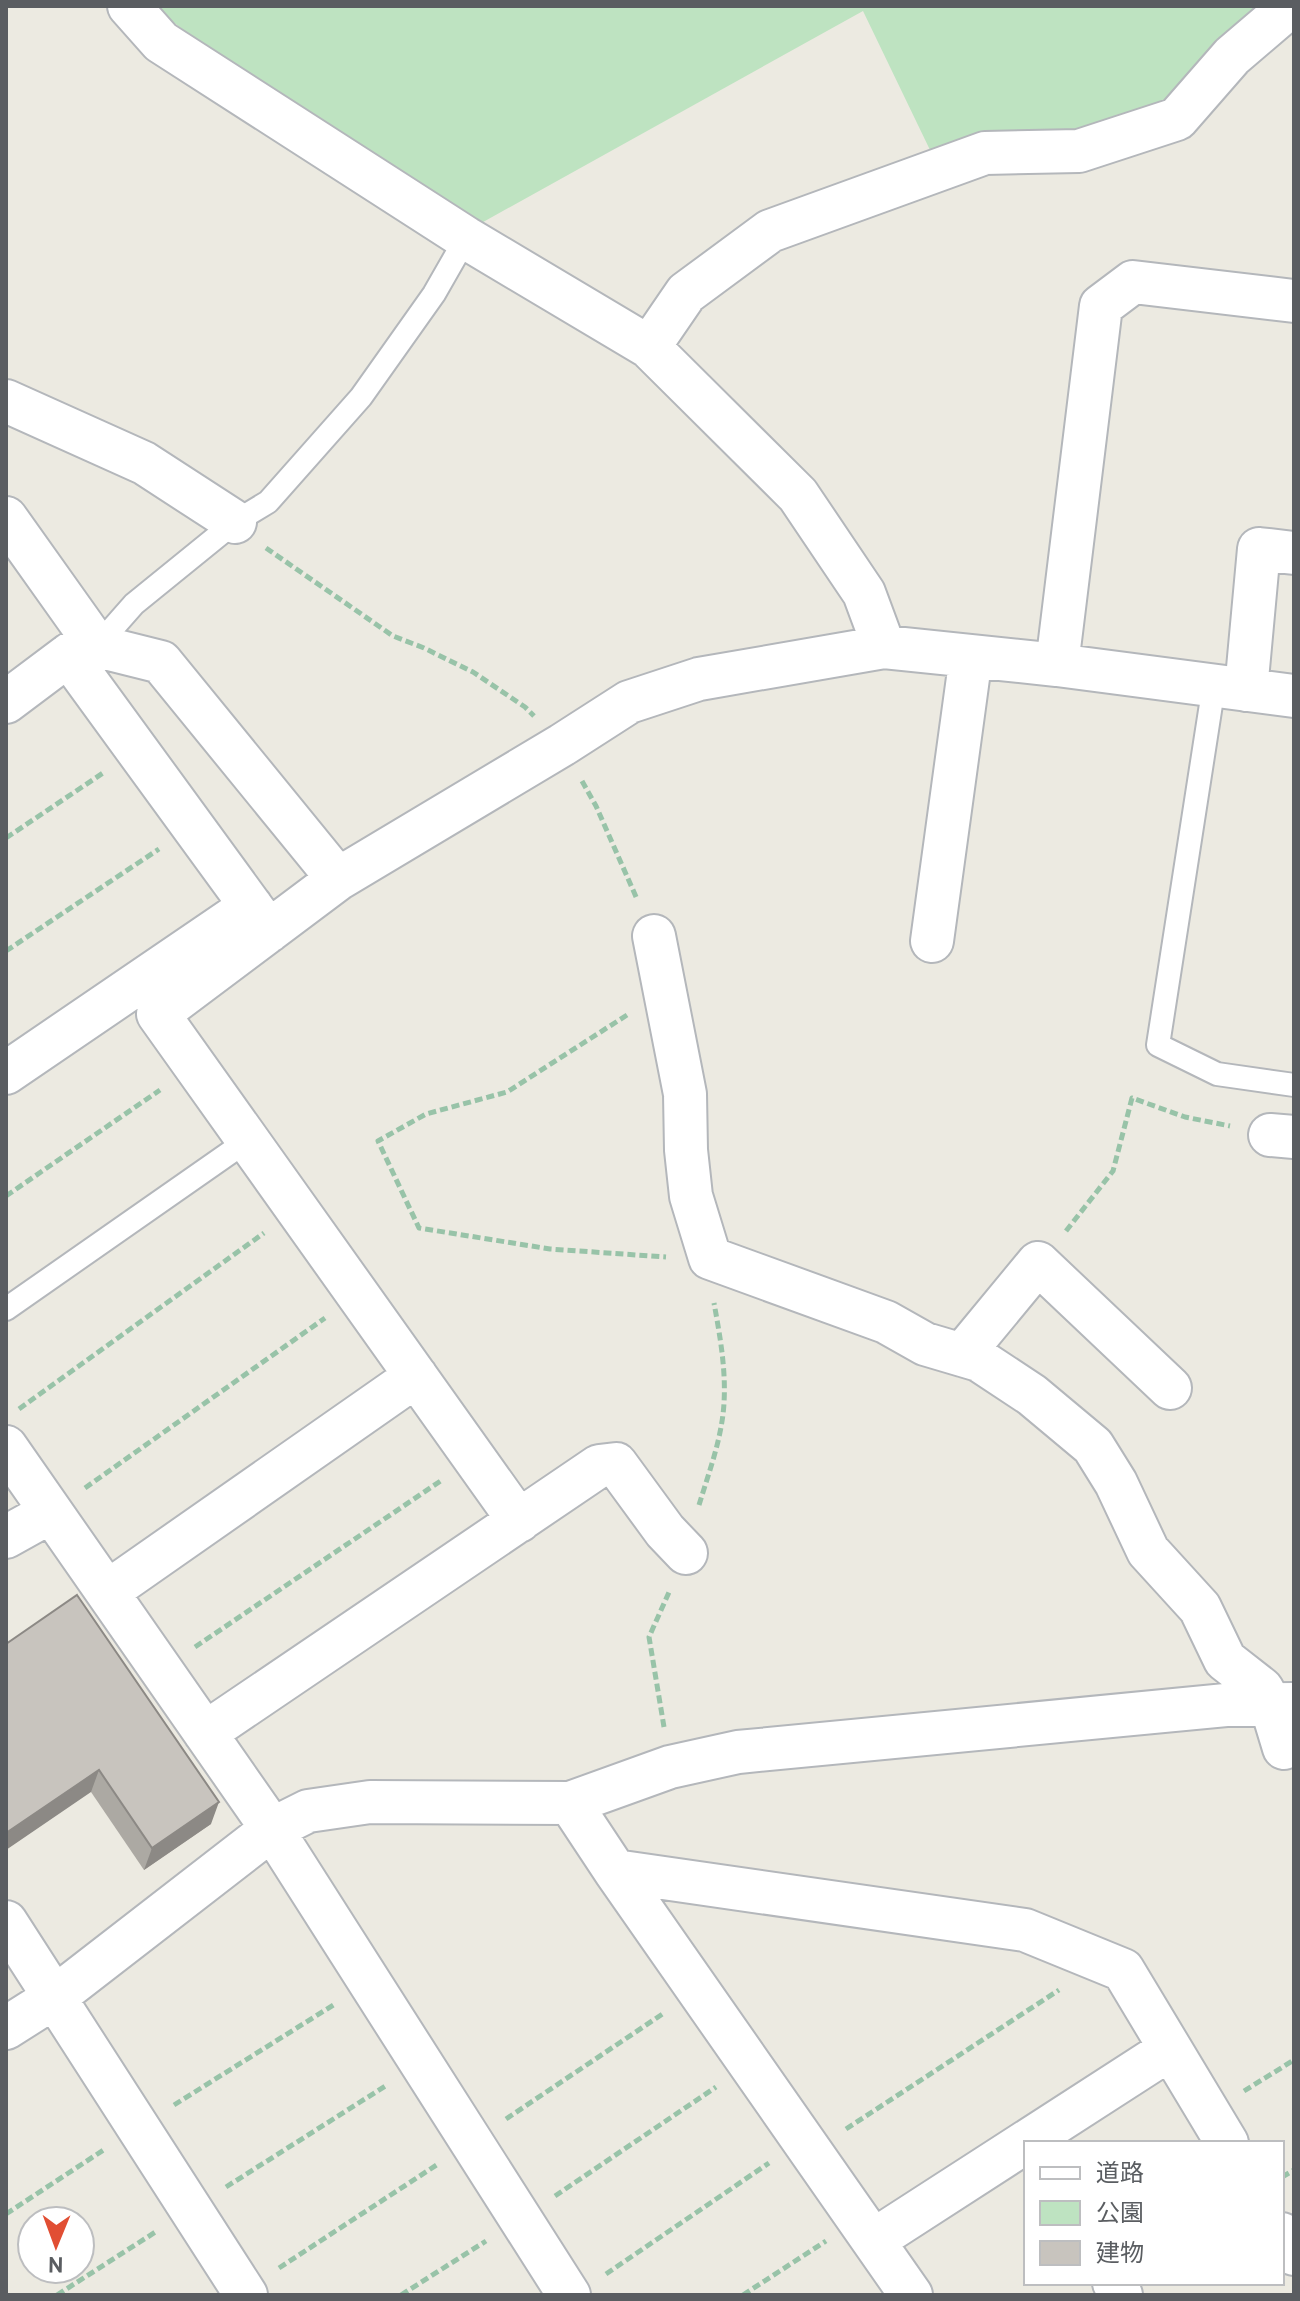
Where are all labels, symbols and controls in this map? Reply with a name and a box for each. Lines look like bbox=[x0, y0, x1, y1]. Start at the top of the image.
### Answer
legend bbox=[1024, 2141, 1284, 2285]
text: 道路 bbox=[1096, 2160, 1144, 2190]
text: 公園 bbox=[1096, 2200, 1144, 2230]
north arrow bbox=[16, 2205, 96, 2285]
text: 建物 bbox=[1096, 2240, 1144, 2270]
text: N bbox=[48, 2249, 64, 2276]

